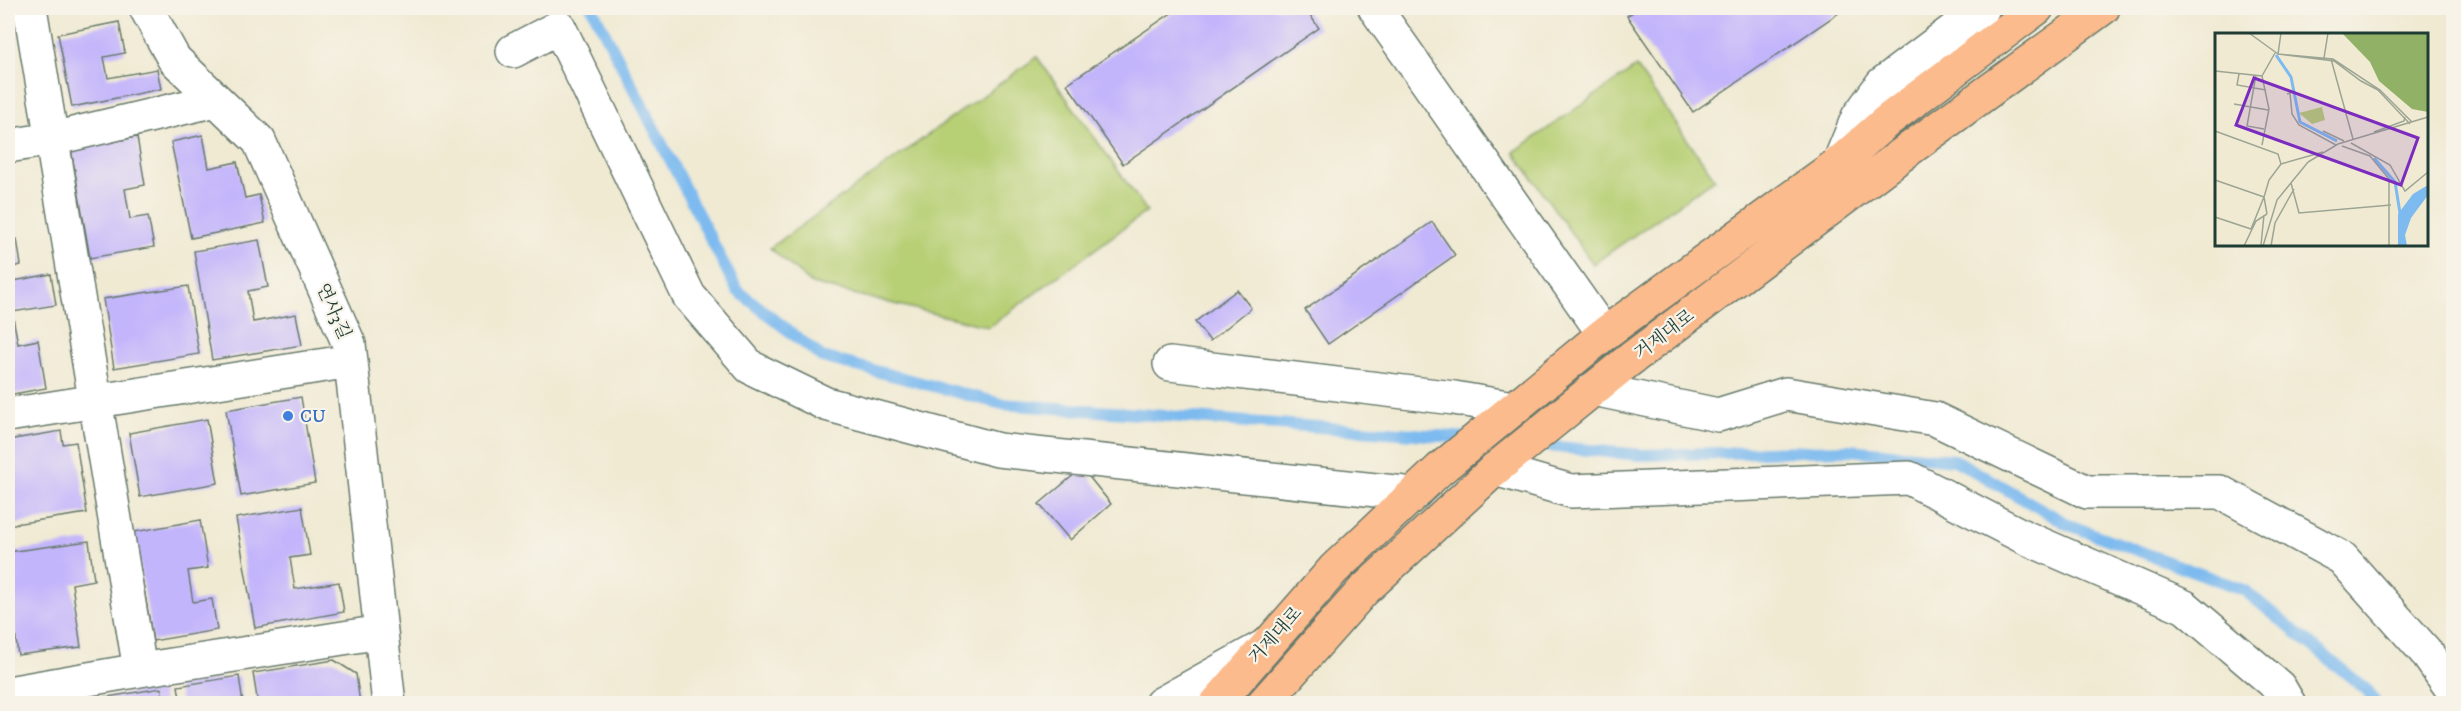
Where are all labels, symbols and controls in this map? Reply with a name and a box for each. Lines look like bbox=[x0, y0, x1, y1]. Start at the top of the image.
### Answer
inset map bbox=[2215, 33, 2428, 246]
street label: 연사3길 bbox=[311, 280, 355, 343]
street label: 거제대로 bbox=[1630, 305, 1699, 365]
place label: CU bbox=[300, 406, 326, 428]
marker: CU bbox=[281, 409, 295, 423]
street label: 거제대로 bbox=[1244, 602, 1307, 669]

